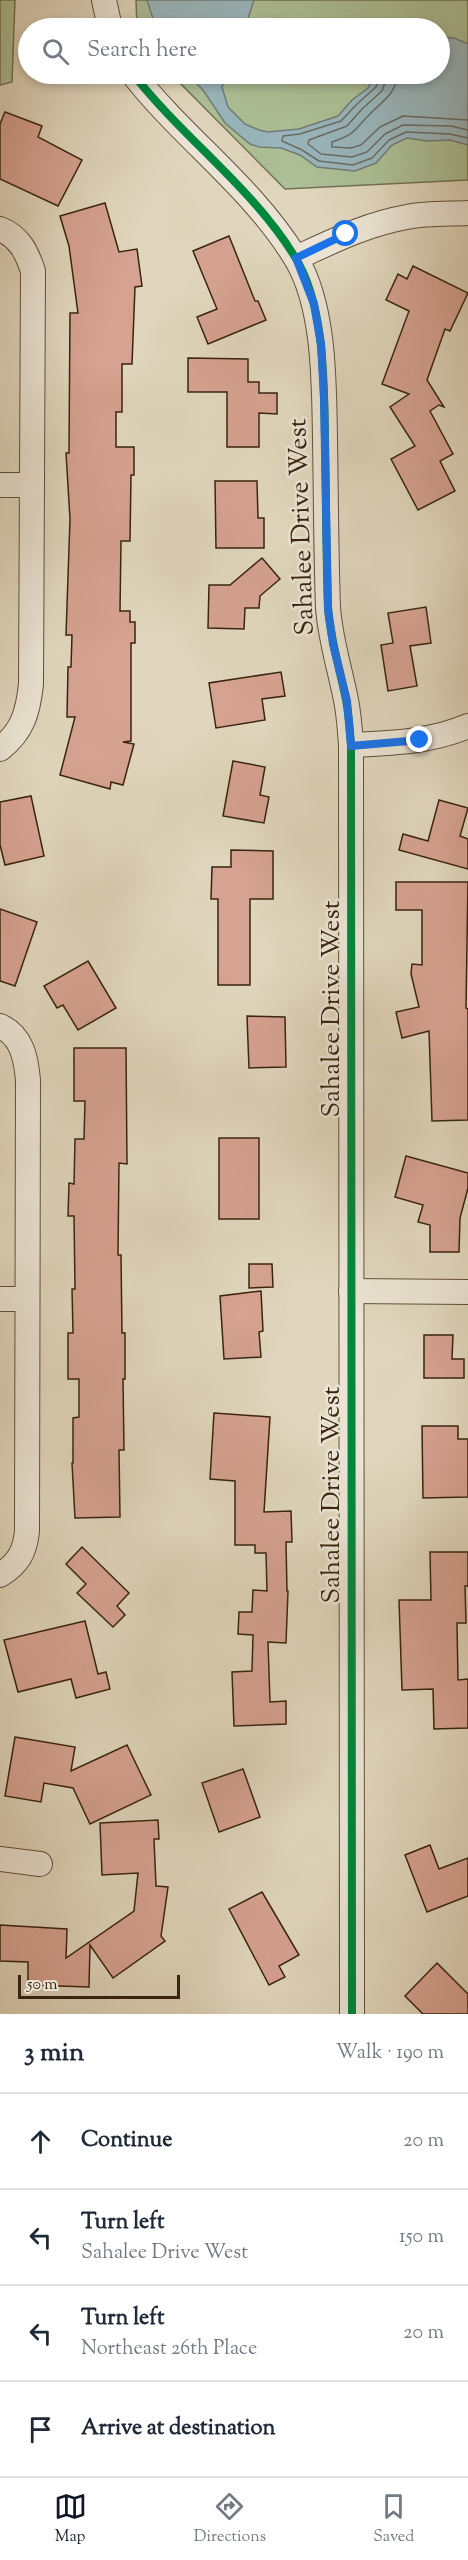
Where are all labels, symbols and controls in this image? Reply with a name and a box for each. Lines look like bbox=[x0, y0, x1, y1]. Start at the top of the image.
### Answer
search box bbox=[18, 18, 450, 84]
icon: search bbox=[39, 35, 72, 68]
text: Search here bbox=[87, 35, 197, 67]
route start bbox=[332, 220, 358, 246]
street label: Sahalee Drive West bbox=[280, 418, 325, 636]
route end bbox=[406, 726, 432, 752]
street label: Sahalee Drive West bbox=[314, 900, 351, 1118]
street label: Sahalee Drive West bbox=[314, 1386, 351, 1604]
scale bar bbox=[18, 1972, 180, 2000]
text: 50 m bbox=[27, 1974, 58, 1997]
text: 3 min bbox=[24, 2035, 84, 2072]
text: Walk · 190 m bbox=[336, 2039, 444, 2068]
icon: ahead bbox=[24, 2125, 57, 2158]
text: Continue bbox=[81, 2125, 172, 2157]
text: 20 m bbox=[403, 2127, 444, 2156]
text: Turn left bbox=[81, 2207, 164, 2239]
icon: left bbox=[24, 2221, 57, 2254]
text: 150 m bbox=[399, 2223, 444, 2252]
text: Sahalee Drive West bbox=[81, 2239, 248, 2268]
text: Turn left bbox=[81, 2303, 164, 2335]
icon: left bbox=[24, 2317, 57, 2350]
text: 20 m bbox=[403, 2319, 444, 2348]
text: Northeast 26th Place bbox=[81, 2335, 257, 2364]
icon: arrive bbox=[24, 2413, 57, 2446]
text: Arrive at destination bbox=[81, 2413, 276, 2445]
tab: Map bbox=[54, 2490, 87, 2549]
tab: Directions bbox=[194, 2490, 266, 2549]
tab: Saved bbox=[373, 2490, 414, 2549]

